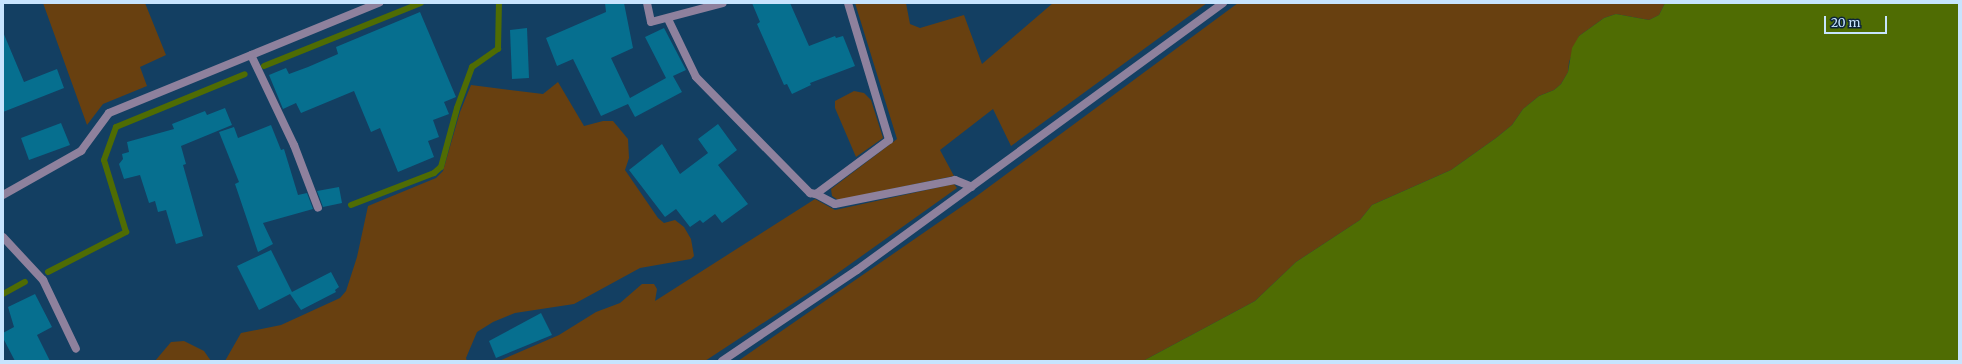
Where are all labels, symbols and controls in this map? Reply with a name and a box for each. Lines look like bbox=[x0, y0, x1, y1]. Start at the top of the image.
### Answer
scale bar bbox=[1826, 8, 1889, 34]
text: 20 m bbox=[1831, 15, 1860, 30]

